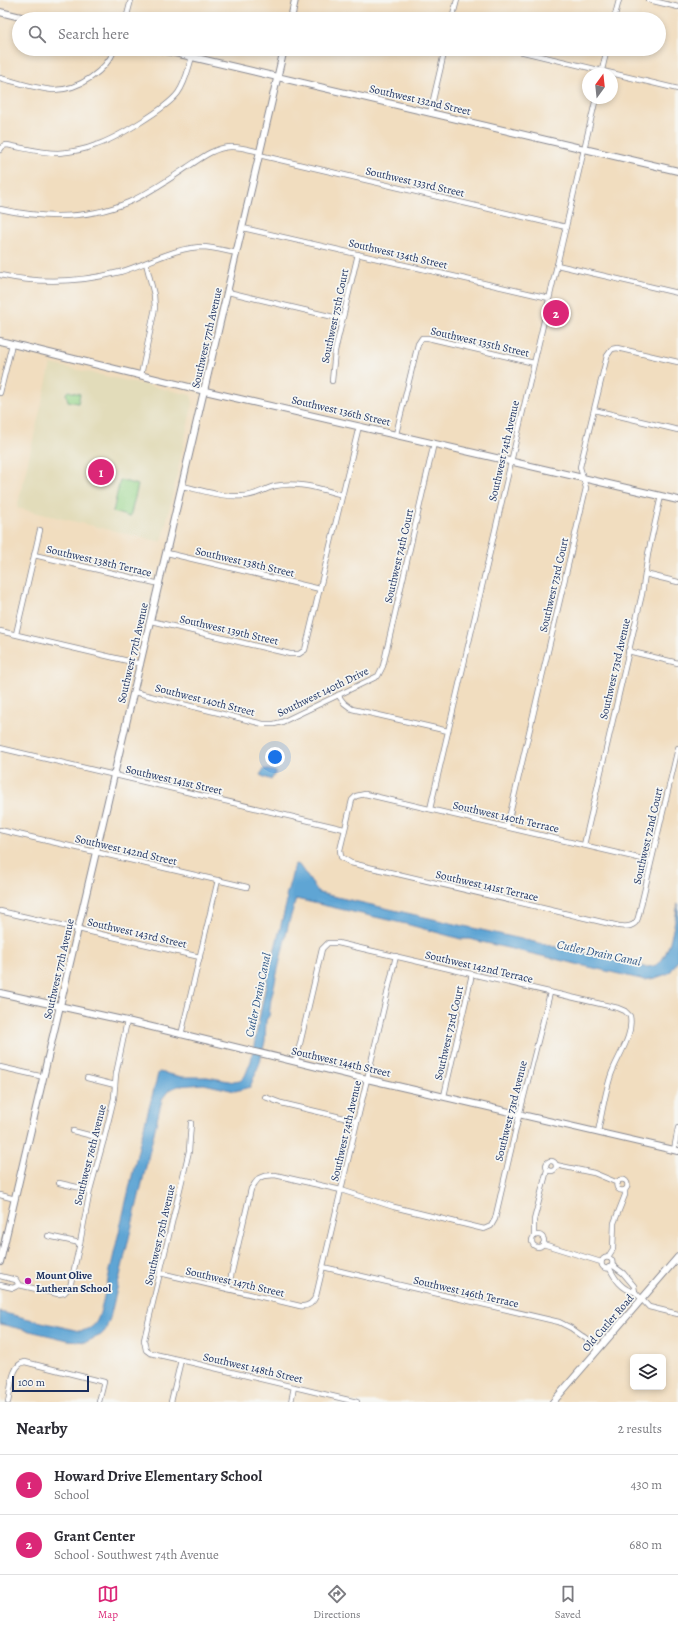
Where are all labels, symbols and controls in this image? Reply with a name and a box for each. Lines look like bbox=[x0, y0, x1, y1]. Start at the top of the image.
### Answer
search box bbox=[12, 12, 666, 56]
icon: search bbox=[26, 23, 48, 45]
text: Search here bbox=[58, 24, 129, 44]
north arrow bbox=[582, 68, 618, 104]
street label: Southwest 132nd Street bbox=[368, 81, 473, 119]
street label: Southwest 133rd Street bbox=[364, 163, 466, 201]
street label: Southwest 134th Street bbox=[347, 235, 449, 273]
street label: Southwest 75th Court bbox=[318, 267, 352, 365]
street label: Southwest 77th Avenue bbox=[188, 286, 226, 390]
pin: 2 bbox=[543, 298, 569, 328]
street label: Southwest 135th Street bbox=[429, 323, 531, 361]
street label: Southwest 136th Street bbox=[290, 392, 392, 430]
street label: Southwest 74th Avenue bbox=[485, 399, 523, 503]
pin: 1 bbox=[88, 457, 114, 487]
street label: Southwest 74th Court bbox=[381, 507, 417, 605]
street label: Southwest 73rd Court bbox=[536, 536, 572, 634]
street label: Southwest 138th Terrace bbox=[45, 542, 153, 580]
street label: Southwest 138th Street bbox=[194, 543, 296, 581]
street label: Southwest 77th Avenue bbox=[114, 601, 152, 705]
street label: Southwest 139th Street bbox=[178, 611, 280, 649]
street label: Southwest 73rd Avenue bbox=[596, 617, 634, 721]
street label: Southwest 140th Drive bbox=[275, 663, 371, 721]
street label: Southwest 140th Street bbox=[153, 680, 257, 720]
your location bbox=[265, 747, 285, 767]
street label: Southwest 141st Street bbox=[124, 762, 224, 799]
street label: Southwest 72nd Court bbox=[630, 786, 667, 886]
street label: Southwest 140th Terrace bbox=[451, 797, 561, 837]
street label: Southwest 142nd Street bbox=[74, 831, 179, 869]
street label: Southwest 141st Terrace bbox=[434, 867, 540, 905]
street label: Southwest 143rd Street bbox=[86, 914, 189, 952]
street label: Southwest 77th Avenue bbox=[40, 917, 78, 1021]
water label: Cutler Drain Canal bbox=[555, 936, 643, 970]
street label: Southwest 142nd Terrace bbox=[424, 947, 534, 987]
water label: Cutler Drain Canal bbox=[241, 951, 275, 1039]
street label: Southwest 73rd Court bbox=[431, 984, 467, 1082]
street label: Southwest 144th Street bbox=[290, 1043, 393, 1081]
street label: Southwest 73rd Avenue bbox=[491, 1059, 531, 1163]
street label: Southwest 74th Avenue bbox=[327, 1079, 365, 1183]
street label: Southwest 76th Avenue bbox=[70, 1103, 110, 1207]
street label: Southwest 75th Avenue bbox=[141, 1183, 179, 1287]
street label: Southwest 147th Street bbox=[184, 1263, 286, 1301]
place label: Mount Olive Lutheran School bbox=[36, 1268, 111, 1296]
street label: Southwest 146th Terrace bbox=[412, 1273, 520, 1311]
marker: Mount Olive Lutheran School bbox=[23, 1276, 33, 1286]
street label: Old Cutler Road bbox=[579, 1291, 637, 1355]
street label: Southwest 148th Street bbox=[202, 1349, 305, 1387]
map controls bbox=[630, 1354, 666, 1390]
button: layers bbox=[630, 1354, 666, 1390]
scale bar bbox=[12, 1374, 89, 1393]
text: 100 m bbox=[18, 1375, 45, 1390]
text: Nearby bbox=[16, 1417, 67, 1440]
text: 2 results bbox=[618, 1420, 662, 1437]
text: Howard Drive Elementary School bbox=[54, 1466, 262, 1486]
text: 1 bbox=[27, 1476, 31, 1493]
text: 430 m bbox=[630, 1476, 662, 1493]
text: School bbox=[54, 1486, 89, 1503]
text: Grant Center bbox=[54, 1526, 135, 1546]
text: 2 bbox=[26, 1536, 32, 1553]
text: 680 m bbox=[629, 1536, 662, 1553]
text: School · Southwest 74th Avenue bbox=[54, 1546, 219, 1563]
tab: Map bbox=[97, 1583, 119, 1622]
tab: Directions bbox=[313, 1583, 361, 1622]
tab: Saved bbox=[555, 1583, 581, 1622]

